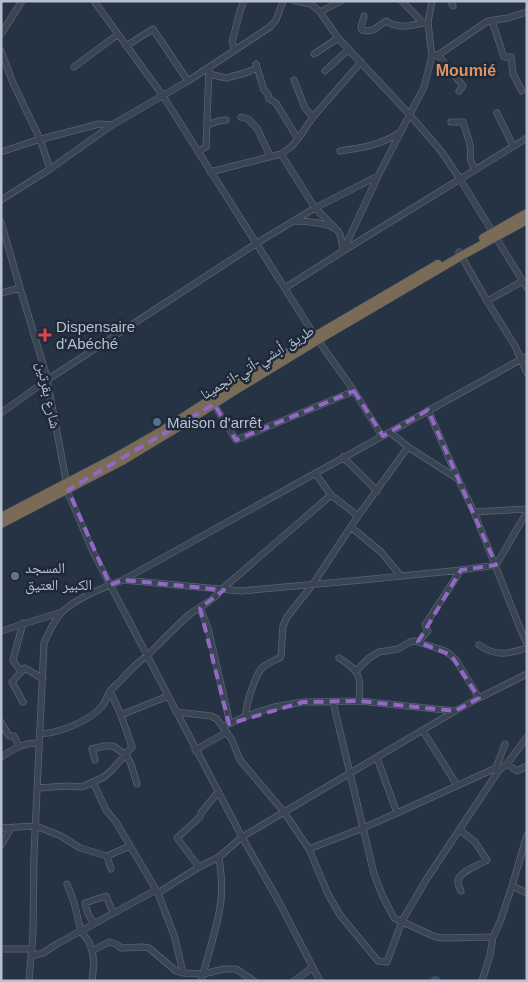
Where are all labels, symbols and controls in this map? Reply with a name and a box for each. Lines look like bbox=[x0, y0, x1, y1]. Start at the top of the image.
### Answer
district label: Moumié bbox=[436, 62, 496, 79]
place label: Dispensaire d'Abéché bbox=[56, 318, 135, 352]
street label: طريق أبشي-أتي-انجمينا bbox=[197, 321, 319, 406]
marker: Dispensaire d'Abéché bbox=[38, 328, 52, 342]
street label: شارع بقرتين bbox=[32, 360, 64, 431]
place label: Maison d'arrêt bbox=[167, 414, 262, 431]
marker: Maison d'arrêt bbox=[151, 416, 163, 428]
place label: المسجد الكبير العتيق bbox=[25, 559, 92, 595]
marker: المسجد الكبير العتيق bbox=[9, 570, 21, 582]

